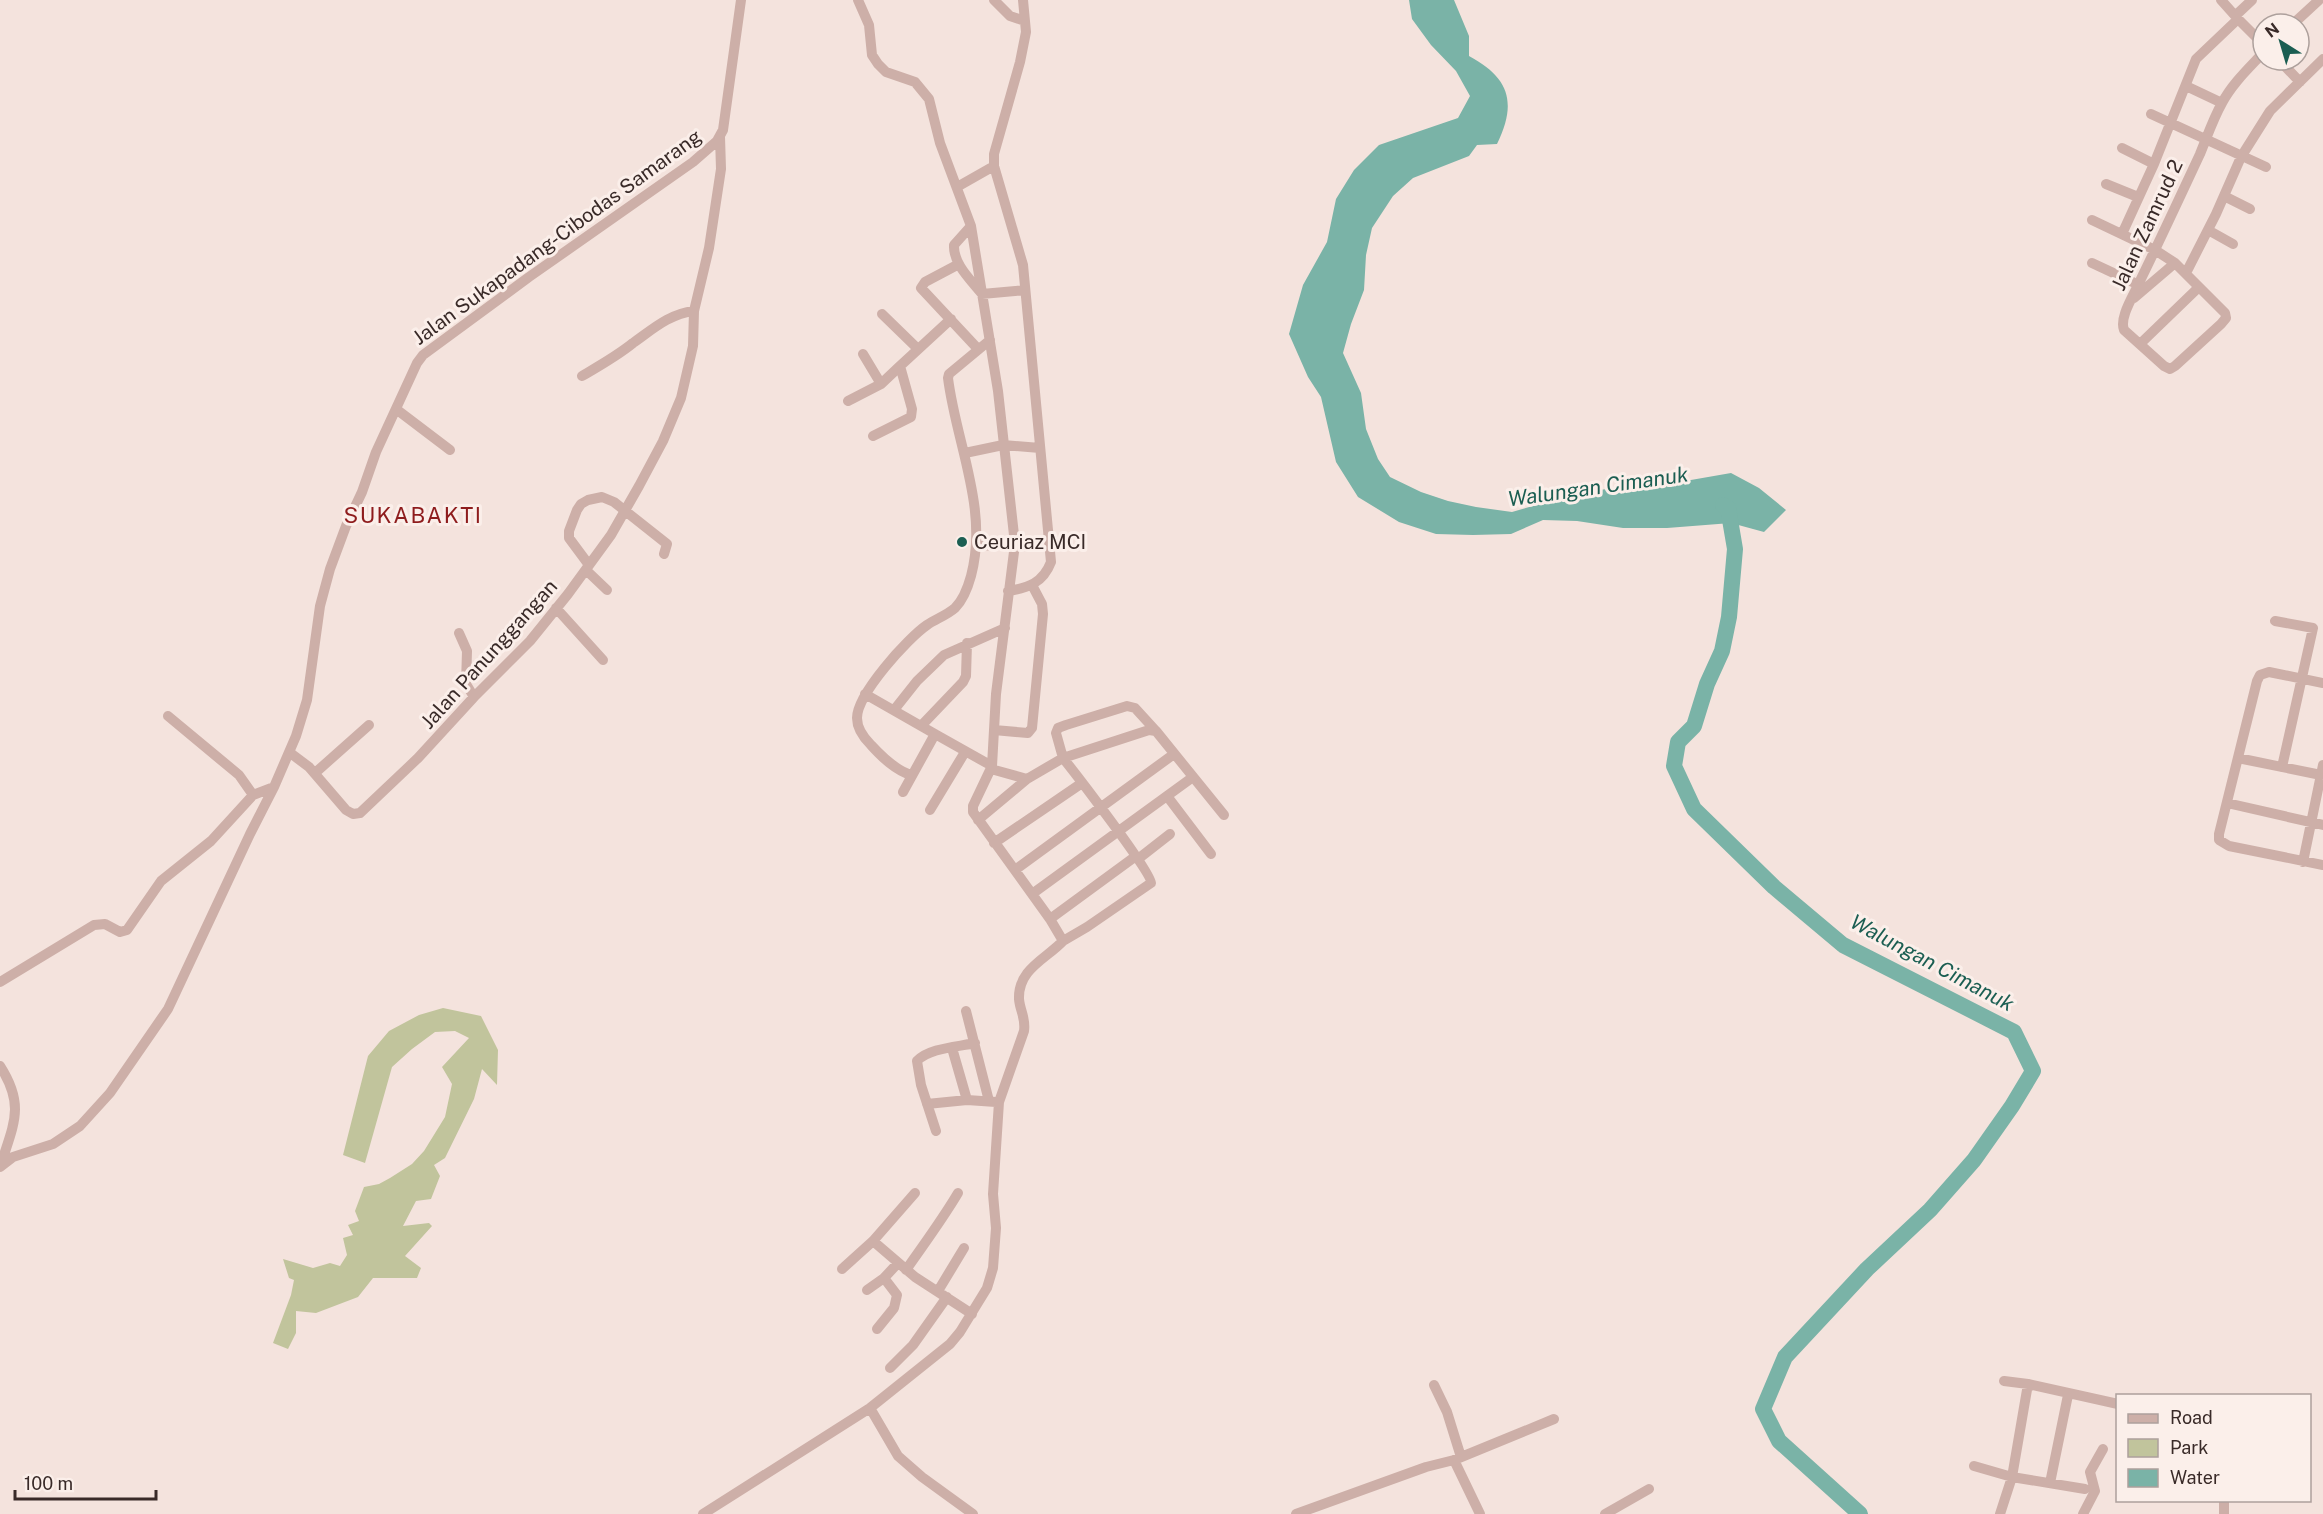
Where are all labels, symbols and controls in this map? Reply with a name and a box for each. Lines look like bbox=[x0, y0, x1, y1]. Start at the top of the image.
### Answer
north arrow bbox=[2251, 12, 2311, 72]
text: N bbox=[2262, 19, 2283, 42]
street label: Jalan Sukapadang-Cibodas Samarang bbox=[408, 124, 706, 350]
street label: Jalan Zamrud 2 bbox=[2106, 156, 2188, 294]
water label: Walungan Cimanuk bbox=[1506, 461, 1690, 512]
district label: SUKABAKTI bbox=[343, 502, 483, 528]
place label: Ceuriaz MCI bbox=[974, 530, 1086, 554]
marker: Ceuriaz MCI bbox=[955, 535, 969, 549]
street label: Jalan Panunggangan bbox=[416, 574, 562, 734]
water label: Walungan Cimanuk bbox=[1846, 909, 2019, 1017]
legend bbox=[2116, 1394, 2311, 1502]
text: Road bbox=[2170, 1407, 2213, 1428]
text: Park bbox=[2170, 1437, 2208, 1458]
scale bar bbox=[15, 1463, 156, 1501]
text: Water bbox=[2170, 1467, 2220, 1488]
text: 100 m bbox=[24, 1473, 73, 1494]

